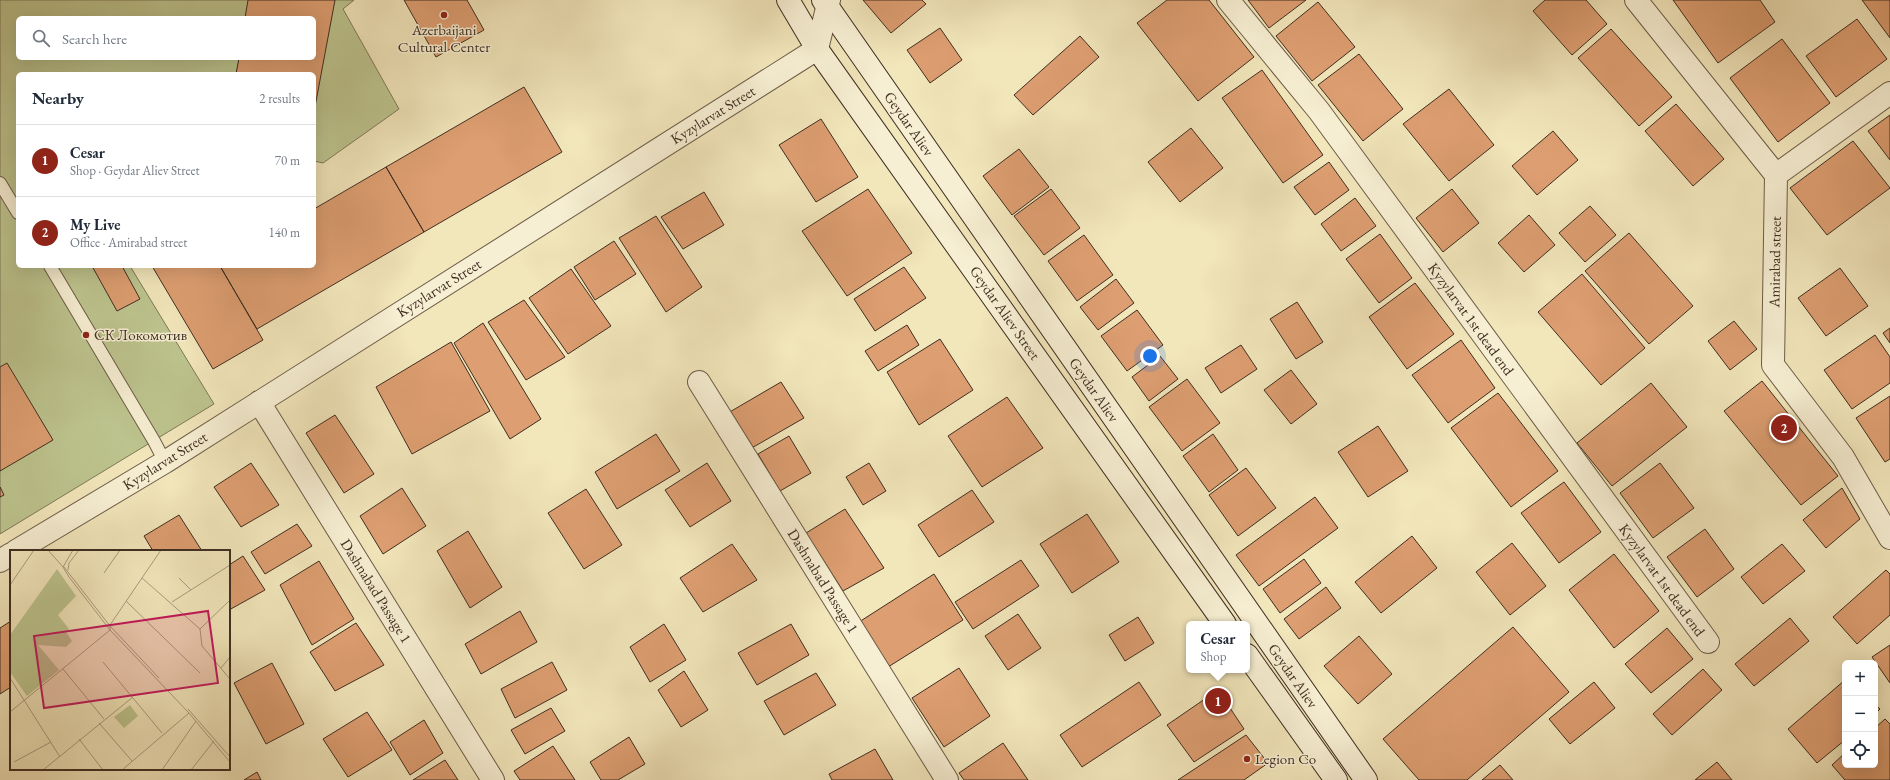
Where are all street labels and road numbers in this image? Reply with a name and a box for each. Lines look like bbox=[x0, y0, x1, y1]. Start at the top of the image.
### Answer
street label: Kyzylarvat Street bbox=[667, 81, 759, 148]
street label: Geydar Aliev bbox=[880, 88, 939, 160]
street label: Amirabad street bbox=[1764, 216, 1785, 309]
street label: Kyzylarvat Street bbox=[393, 254, 485, 321]
street label: Kyzylarvat 1st dead end bbox=[1424, 259, 1519, 379]
street label: Geydar Aliev Street bbox=[966, 262, 1045, 364]
street label: Geydar Aliev bbox=[1065, 354, 1124, 426]
street label: Kyzylarvat Street bbox=[119, 427, 211, 494]
street label: Kyzylarvat 1st dead end bbox=[1615, 520, 1710, 640]
street label: Dashnabad Passage 1 bbox=[784, 525, 863, 636]
street label: Dashnabad Passage 1 bbox=[337, 535, 416, 646]
street label: Geydar Aliev bbox=[1264, 640, 1323, 712]

